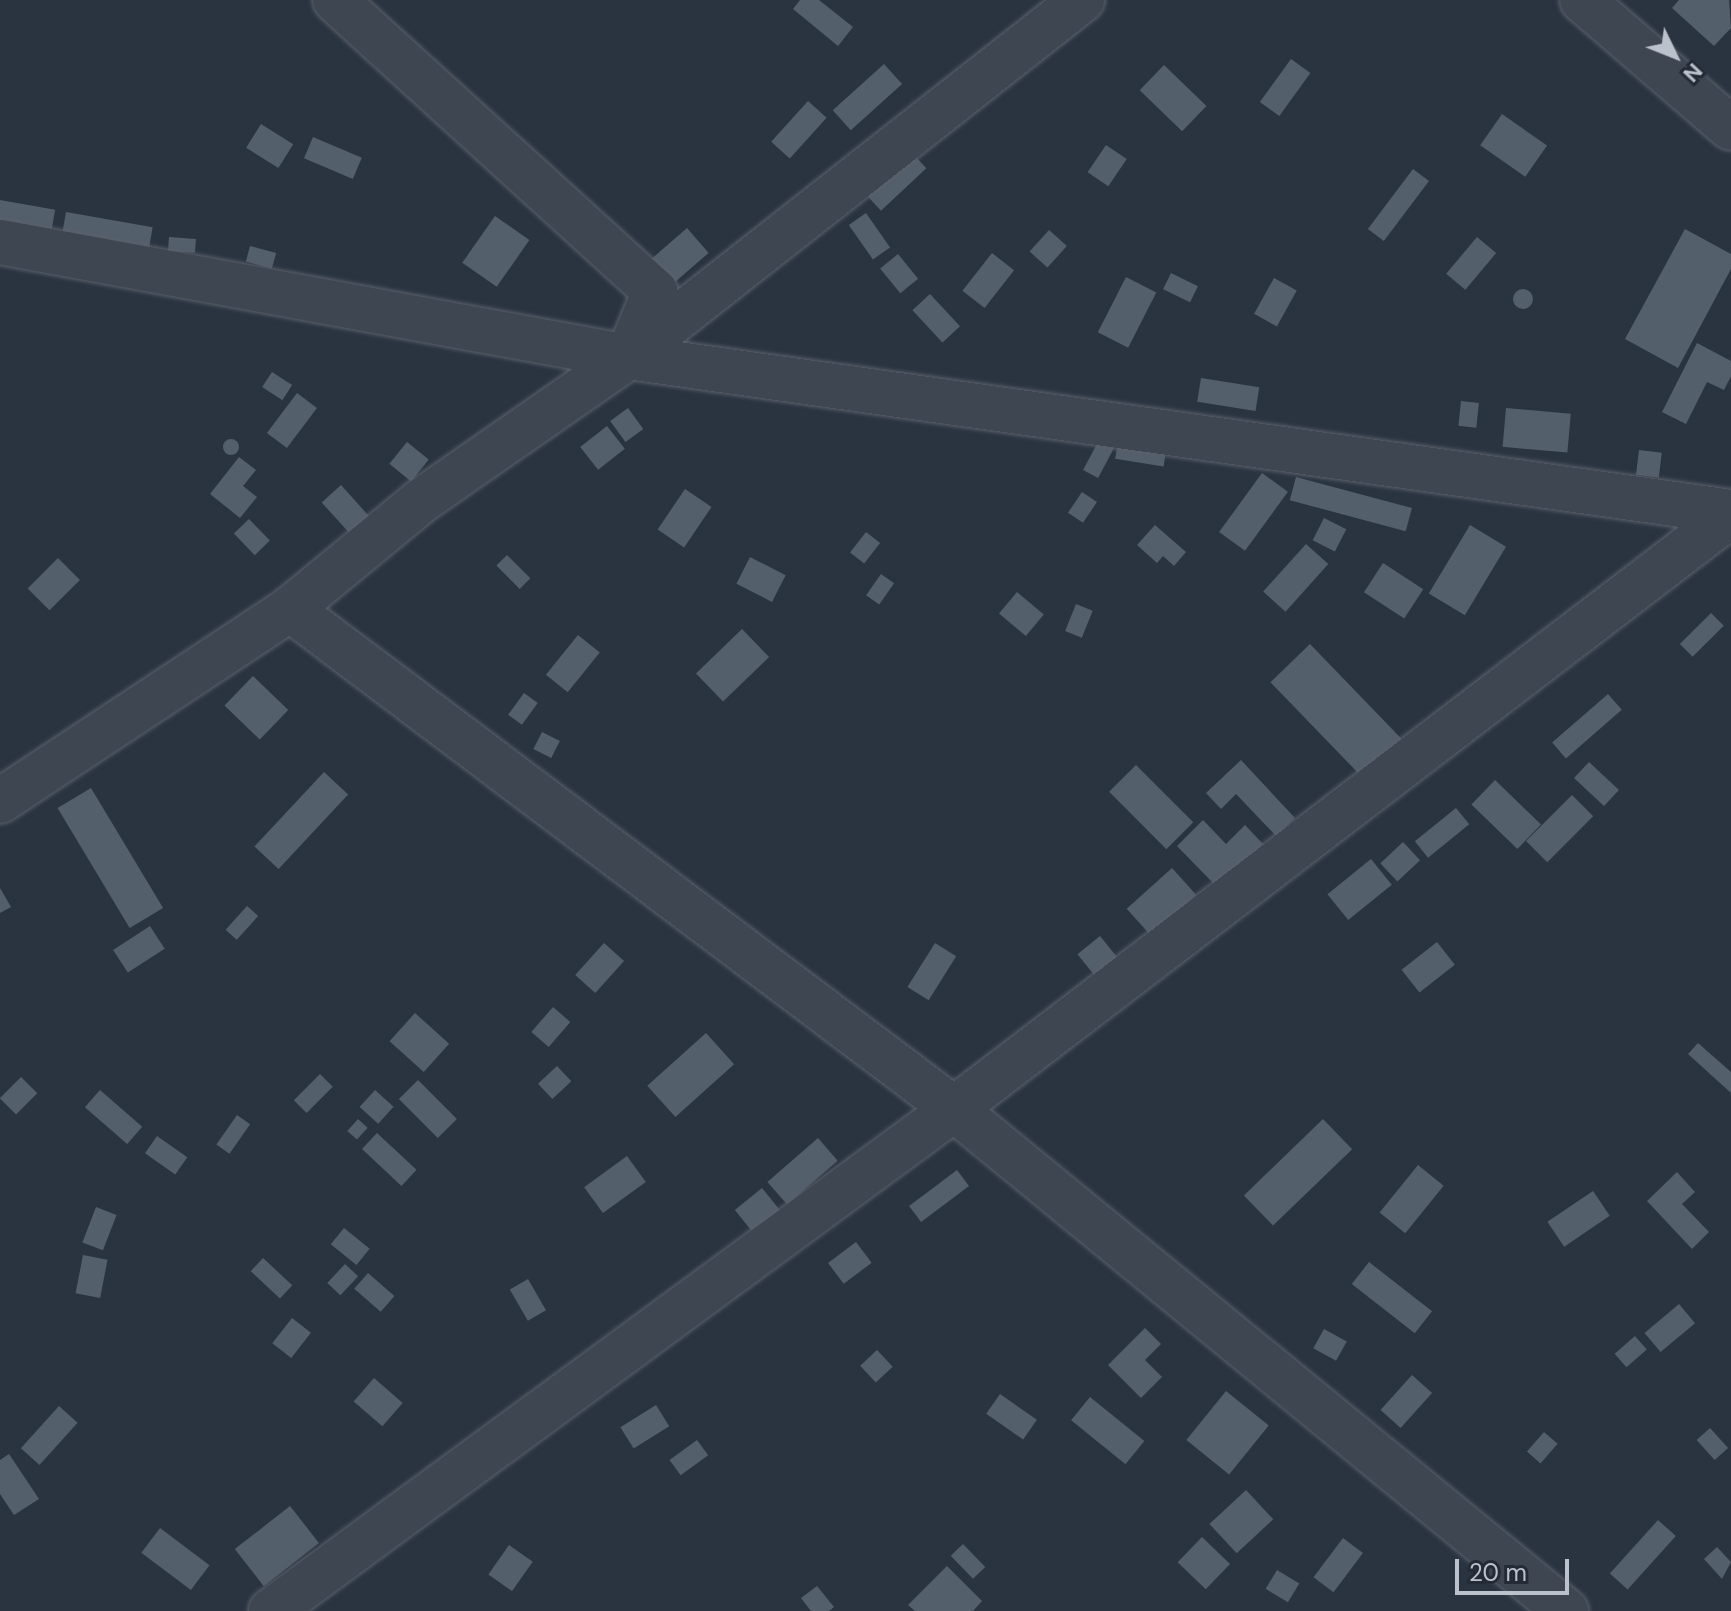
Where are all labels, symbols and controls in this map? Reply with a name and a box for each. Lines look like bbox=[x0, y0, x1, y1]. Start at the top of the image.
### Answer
north arrow bbox=[1635, 16, 1715, 96]
text: N bbox=[1677, 57, 1709, 88]
scale bar bbox=[1459, 1543, 1573, 1593]
text: 20 m bbox=[1469, 1557, 1527, 1588]

